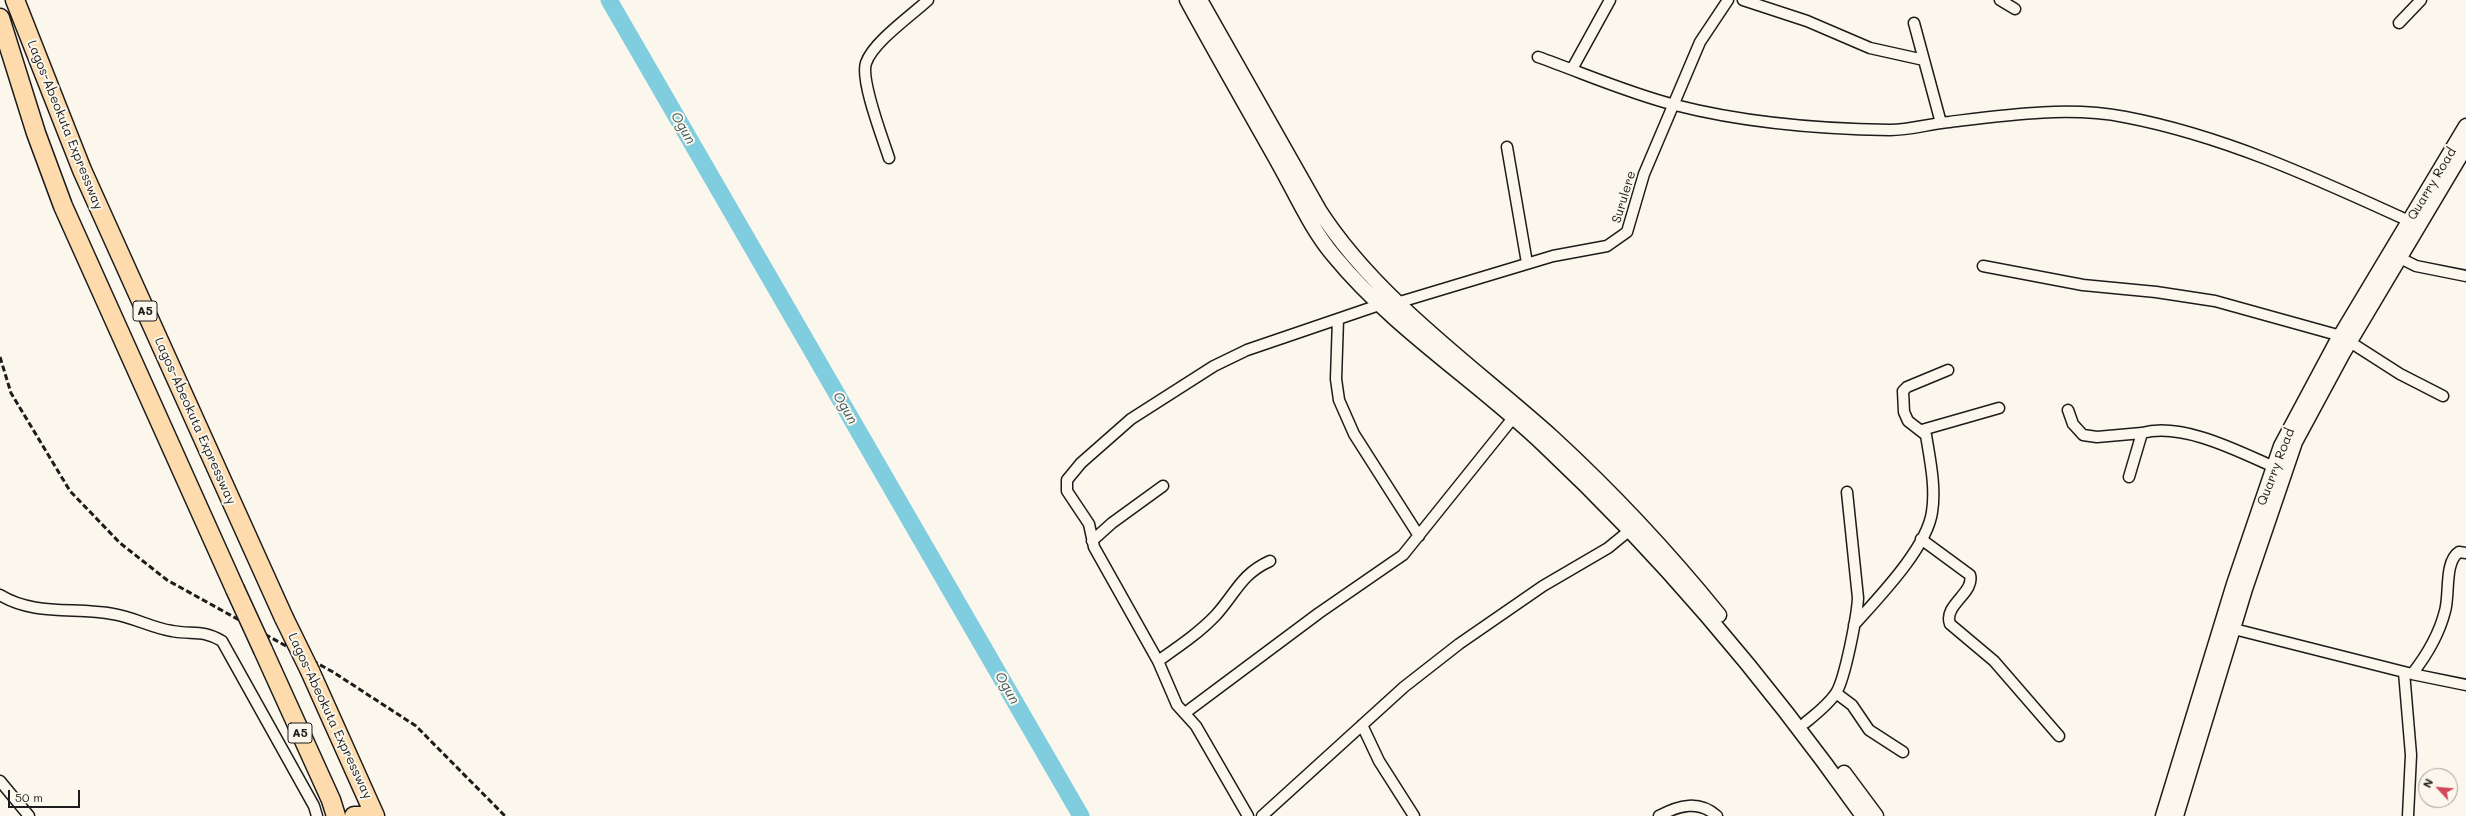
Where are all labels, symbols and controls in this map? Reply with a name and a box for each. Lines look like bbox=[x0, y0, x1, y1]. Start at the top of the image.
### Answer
street label: Lagos-Abeokuta Expressway bbox=[24, 38, 106, 212]
water label: Ogun bbox=[667, 109, 699, 147]
street label: Quarry Road bbox=[2404, 145, 2460, 223]
street label: Surulere bbox=[1609, 169, 1639, 225]
road number: A5 bbox=[133, 301, 157, 321]
street label: Lagos-Abeokuta Expressway bbox=[151, 335, 239, 507]
water label: Ogun bbox=[829, 389, 861, 427]
street label: Quarry Road bbox=[2254, 426, 2298, 508]
street label: Lagos-Abeokuta Expressway bbox=[285, 631, 375, 801]
water label: Ogun bbox=[991, 669, 1023, 707]
road number: A5 bbox=[288, 723, 312, 743]
north arrow bbox=[2418, 768, 2458, 808]
text: N bbox=[2419, 776, 2436, 790]
scale bar bbox=[10, 782, 82, 808]
text: 50 m bbox=[15, 789, 43, 805]

